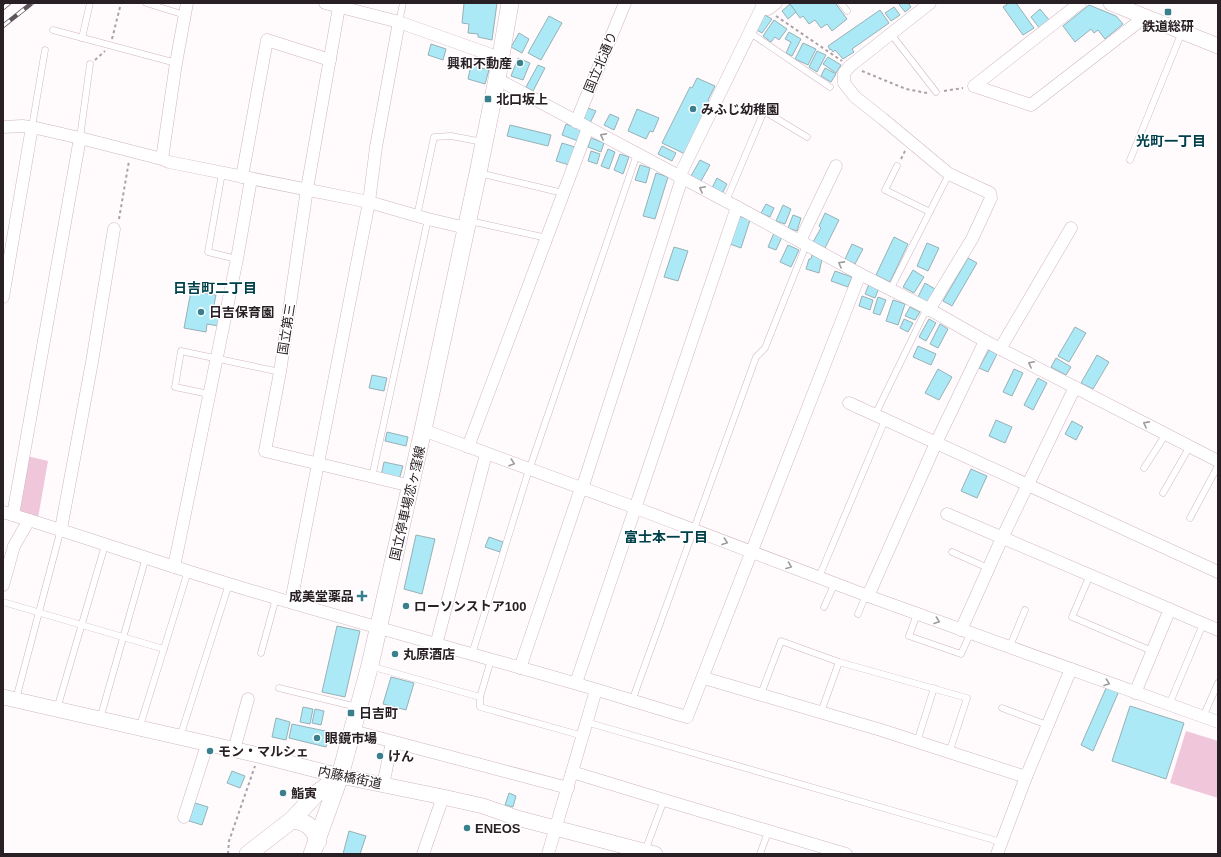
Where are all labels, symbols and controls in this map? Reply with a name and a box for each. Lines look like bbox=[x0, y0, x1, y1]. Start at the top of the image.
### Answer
marker: 鉄道総研 bbox=[1163, 7, 1173, 17]
place label: 鉄道総研 bbox=[1142, 19, 1194, 34]
street label: 国立北通り bbox=[581, 29, 620, 95]
place label: 興和不動産 bbox=[447, 56, 512, 71]
marker: 興和不動産 bbox=[515, 58, 525, 68]
place label: 北口坂上 bbox=[496, 92, 548, 107]
marker: 北口坂上 bbox=[483, 94, 493, 104]
place label: みふじ幼稚園 bbox=[701, 102, 779, 117]
marker: みふじ幼稚園 bbox=[688, 104, 698, 114]
one-way arrow bbox=[599, 133, 607, 141]
district label: 光町一丁目 bbox=[1136, 133, 1206, 149]
one-way arrow bbox=[699, 186, 707, 194]
one-way arrow bbox=[838, 261, 845, 269]
district label: 日吉町二丁目 bbox=[173, 280, 257, 296]
street label: 国立第三 bbox=[275, 302, 298, 356]
place label: 日吉保育園 bbox=[209, 305, 274, 320]
marker: 日吉保育園 bbox=[196, 307, 206, 317]
one-way arrow bbox=[1027, 361, 1035, 369]
one-way arrow bbox=[1143, 421, 1150, 429]
street label: 国立停車場恋ヶ窪線 bbox=[387, 444, 428, 562]
one-way arrow bbox=[509, 458, 516, 467]
district label: 富士本一丁目 bbox=[624, 529, 708, 545]
one-way arrow bbox=[721, 537, 728, 545]
one-way arrow bbox=[786, 562, 793, 570]
place label: 成美堂薬品 bbox=[289, 589, 354, 604]
marker: 成美堂薬品 bbox=[357, 591, 367, 601]
place label: ローソンストア100 bbox=[414, 599, 526, 614]
marker: ローソンストア100 bbox=[401, 601, 411, 611]
one-way arrow bbox=[934, 616, 941, 625]
place label: 丸原酒店 bbox=[403, 647, 455, 662]
marker: 丸原酒店 bbox=[390, 649, 400, 659]
one-way arrow bbox=[1104, 678, 1111, 686]
place label: 日吉町 bbox=[359, 706, 398, 721]
marker: 日吉町 bbox=[346, 708, 356, 718]
place label: 眼鏡市場 bbox=[325, 731, 377, 746]
marker: 眼鏡市場 bbox=[312, 733, 322, 743]
place label: モン・マルシェ bbox=[218, 744, 309, 759]
marker: モン・マルシェ bbox=[205, 746, 215, 756]
place label: けん bbox=[388, 749, 414, 764]
marker: けん bbox=[375, 751, 385, 761]
street label: 内藤橋街道 bbox=[317, 763, 383, 792]
place label: 鮨寅 bbox=[291, 786, 317, 801]
marker: 鮨寅 bbox=[278, 788, 288, 798]
place label: ENEOS bbox=[475, 821, 521, 836]
marker: ENEOS bbox=[462, 823, 472, 833]

